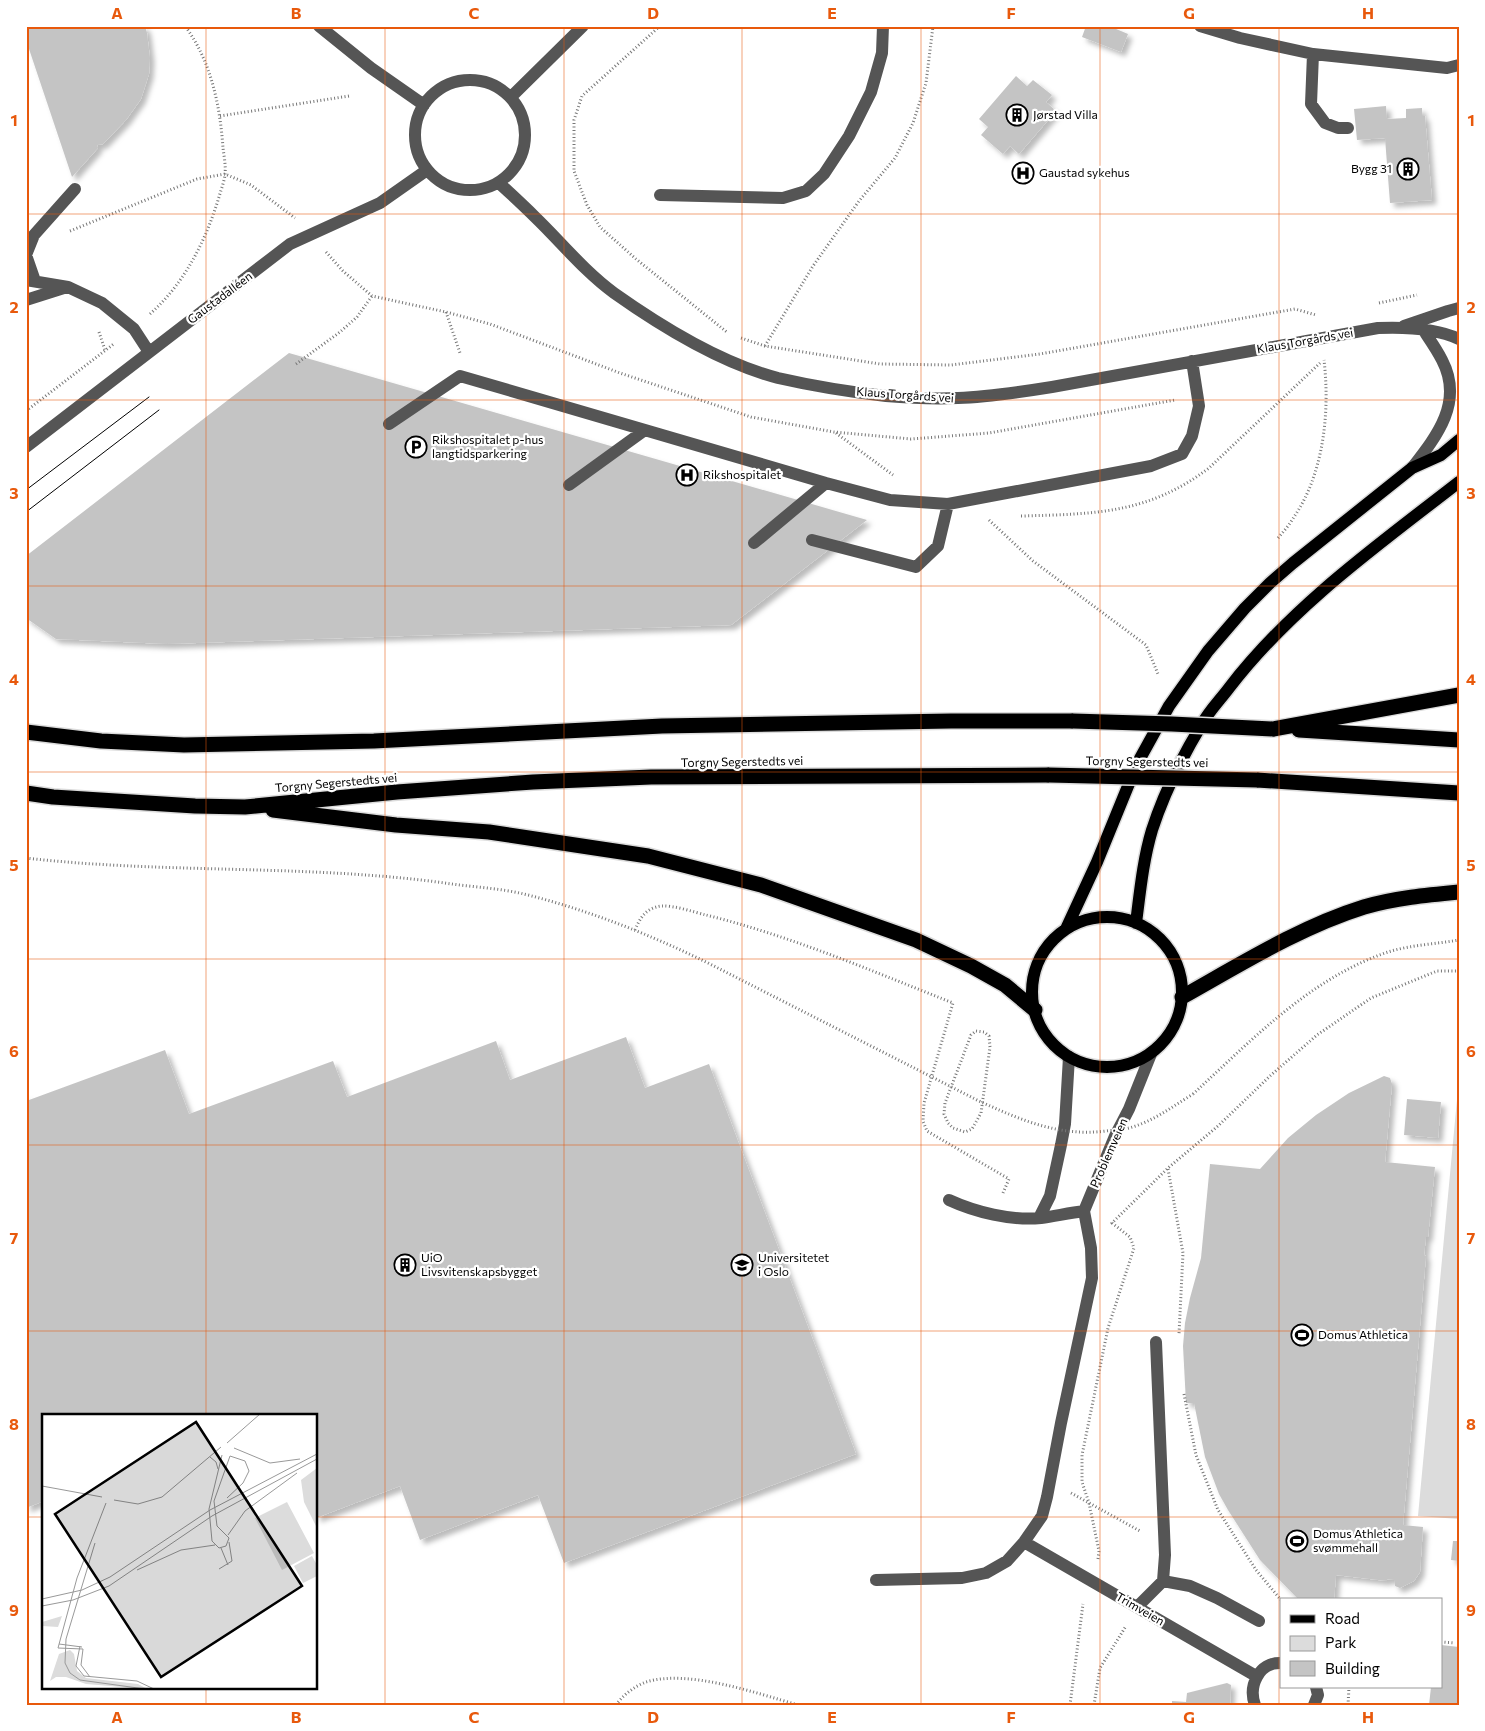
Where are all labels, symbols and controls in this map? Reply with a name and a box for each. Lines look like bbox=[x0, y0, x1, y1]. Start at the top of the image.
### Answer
text: A bbox=[111, 3, 123, 22]
text: B bbox=[291, 3, 302, 22]
text: C bbox=[469, 3, 480, 22]
text: D bbox=[647, 3, 659, 22]
text: E bbox=[827, 3, 837, 22]
text: F bbox=[1006, 3, 1016, 22]
text: G bbox=[1183, 3, 1195, 22]
text: H bbox=[1362, 3, 1374, 22]
building icon: Jørstad Villa bbox=[1005, 103, 1029, 127]
place label: Jørstad Villa bbox=[1033, 107, 1098, 122]
text: 1 bbox=[10, 110, 18, 129]
text: 1 bbox=[1467, 110, 1475, 129]
building icon: Bygg 31 bbox=[1396, 157, 1420, 181]
hospital icon: Gaustad sykehus bbox=[1011, 161, 1035, 185]
place label: Bygg 31 bbox=[1351, 161, 1392, 175]
place label: Gaustad sykehus bbox=[1039, 165, 1130, 179]
street label: Gaustadalléen bbox=[184, 268, 254, 326]
text: 2 bbox=[9, 297, 19, 316]
text: 2 bbox=[1466, 297, 1476, 316]
street label: Klaus Torgårds vei bbox=[1255, 325, 1354, 355]
street label: Klaus Torgårds vei bbox=[856, 384, 954, 404]
place label: Rikshospitalet p-hus langtidsparkering bbox=[432, 432, 544, 460]
parking icon: Rikshospitalet p-hus langtidsparkering bbox=[404, 435, 428, 459]
hospital icon: Rikshospitalet bbox=[675, 463, 699, 487]
place label: Rikshospitalet bbox=[703, 467, 781, 481]
text: 3 bbox=[9, 483, 19, 502]
text: 3 bbox=[1466, 483, 1476, 502]
text: 4 bbox=[9, 669, 19, 688]
text: 4 bbox=[1466, 669, 1476, 688]
street label: Torgny Segerstedts vei bbox=[681, 753, 803, 769]
street label: Torgny Segerstedts vei bbox=[1086, 753, 1208, 769]
street label: Torgny Segerstedts vei bbox=[274, 770, 398, 794]
text: 5 bbox=[9, 855, 19, 874]
text: 5 bbox=[1466, 855, 1476, 874]
text: 6 bbox=[9, 1041, 19, 1060]
text: 6 bbox=[1466, 1041, 1476, 1060]
street label: Problemveien bbox=[1087, 1116, 1130, 1190]
text: 7 bbox=[10, 1228, 19, 1247]
text: 7 bbox=[1467, 1228, 1476, 1247]
place label: UiO Livsvitenskapsbygget bbox=[421, 1250, 537, 1278]
place label: Universitetet i Oslo bbox=[758, 1250, 829, 1278]
building icon: UiO Livsvitenskapsbygget bbox=[393, 1253, 417, 1277]
school or university icon: Universitetet i Oslo bbox=[730, 1253, 754, 1277]
sports icon: Domus Athletica bbox=[1290, 1323, 1314, 1347]
place label: Domus Athletica bbox=[1318, 1327, 1408, 1341]
text: 8 bbox=[9, 1414, 19, 1433]
inset map bbox=[42, 1414, 318, 1688]
text: 8 bbox=[1466, 1414, 1476, 1433]
place label: Domus Athletica svømmehall bbox=[1313, 1526, 1403, 1554]
sports icon: Domus Athletica svømmehall bbox=[1285, 1529, 1309, 1553]
street label: Trimveien bbox=[1114, 1589, 1167, 1628]
legend bbox=[1280, 1598, 1442, 1688]
text: 9 bbox=[9, 1600, 19, 1619]
text: 9 bbox=[1466, 1600, 1476, 1619]
text: Road bbox=[1325, 1609, 1360, 1627]
text: Park bbox=[1325, 1633, 1356, 1651]
text: Building bbox=[1325, 1659, 1380, 1677]
text: A bbox=[111, 1707, 123, 1726]
text: B bbox=[291, 1707, 302, 1726]
text: C bbox=[469, 1707, 480, 1726]
text: D bbox=[647, 1707, 659, 1726]
text: E bbox=[827, 1707, 837, 1726]
text: F bbox=[1006, 1707, 1016, 1726]
text: G bbox=[1183, 1707, 1195, 1726]
text: H bbox=[1362, 1707, 1374, 1726]

